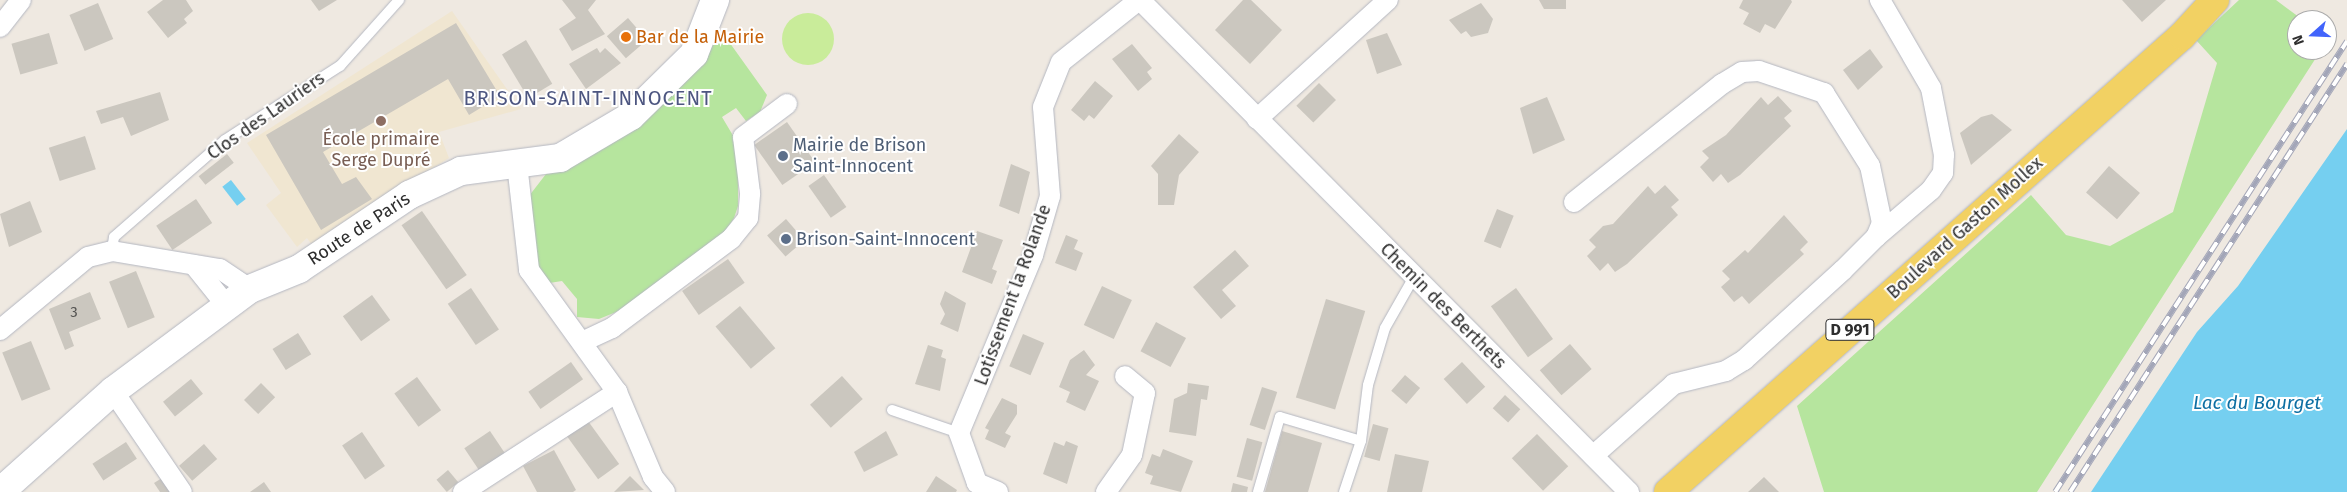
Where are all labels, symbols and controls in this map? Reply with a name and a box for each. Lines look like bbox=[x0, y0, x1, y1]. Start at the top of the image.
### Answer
north arrow bbox=[2287, 10, 2337, 60]
place label: Bar de la Mairie bbox=[636, 26, 764, 48]
marker: Bar de la Mairie bbox=[620, 31, 632, 43]
text: N bbox=[2289, 33, 2308, 47]
street label: Clos des Lauriers bbox=[203, 67, 329, 165]
district label: BRISON-SAINT-INNOCENT bbox=[461, 86, 715, 110]
marker: École primaire Serge Dupré bbox=[375, 115, 387, 127]
place label: École primaire Serge Dupré bbox=[322, 129, 440, 172]
place label: Mairie de Brison Saint-Innocent bbox=[793, 135, 926, 178]
marker: Mairie de Brison Saint-Innocent bbox=[777, 150, 789, 162]
street label: Boulevard Gaston Mollex bbox=[1883, 152, 2047, 304]
street label: Route de Paris bbox=[304, 188, 414, 270]
street label: Lotissement la Rolande bbox=[970, 202, 1056, 388]
place label: Brison-Saint-Innocent bbox=[796, 228, 975, 250]
marker: Brison-Saint-Innocent bbox=[780, 233, 792, 245]
street label: Chemin des Berthets bbox=[1376, 239, 1510, 373]
house number: 3 bbox=[70, 304, 78, 322]
road number: D 991 bbox=[1825, 316, 1875, 344]
water label: Lac du Bourget bbox=[2193, 392, 2321, 414]

